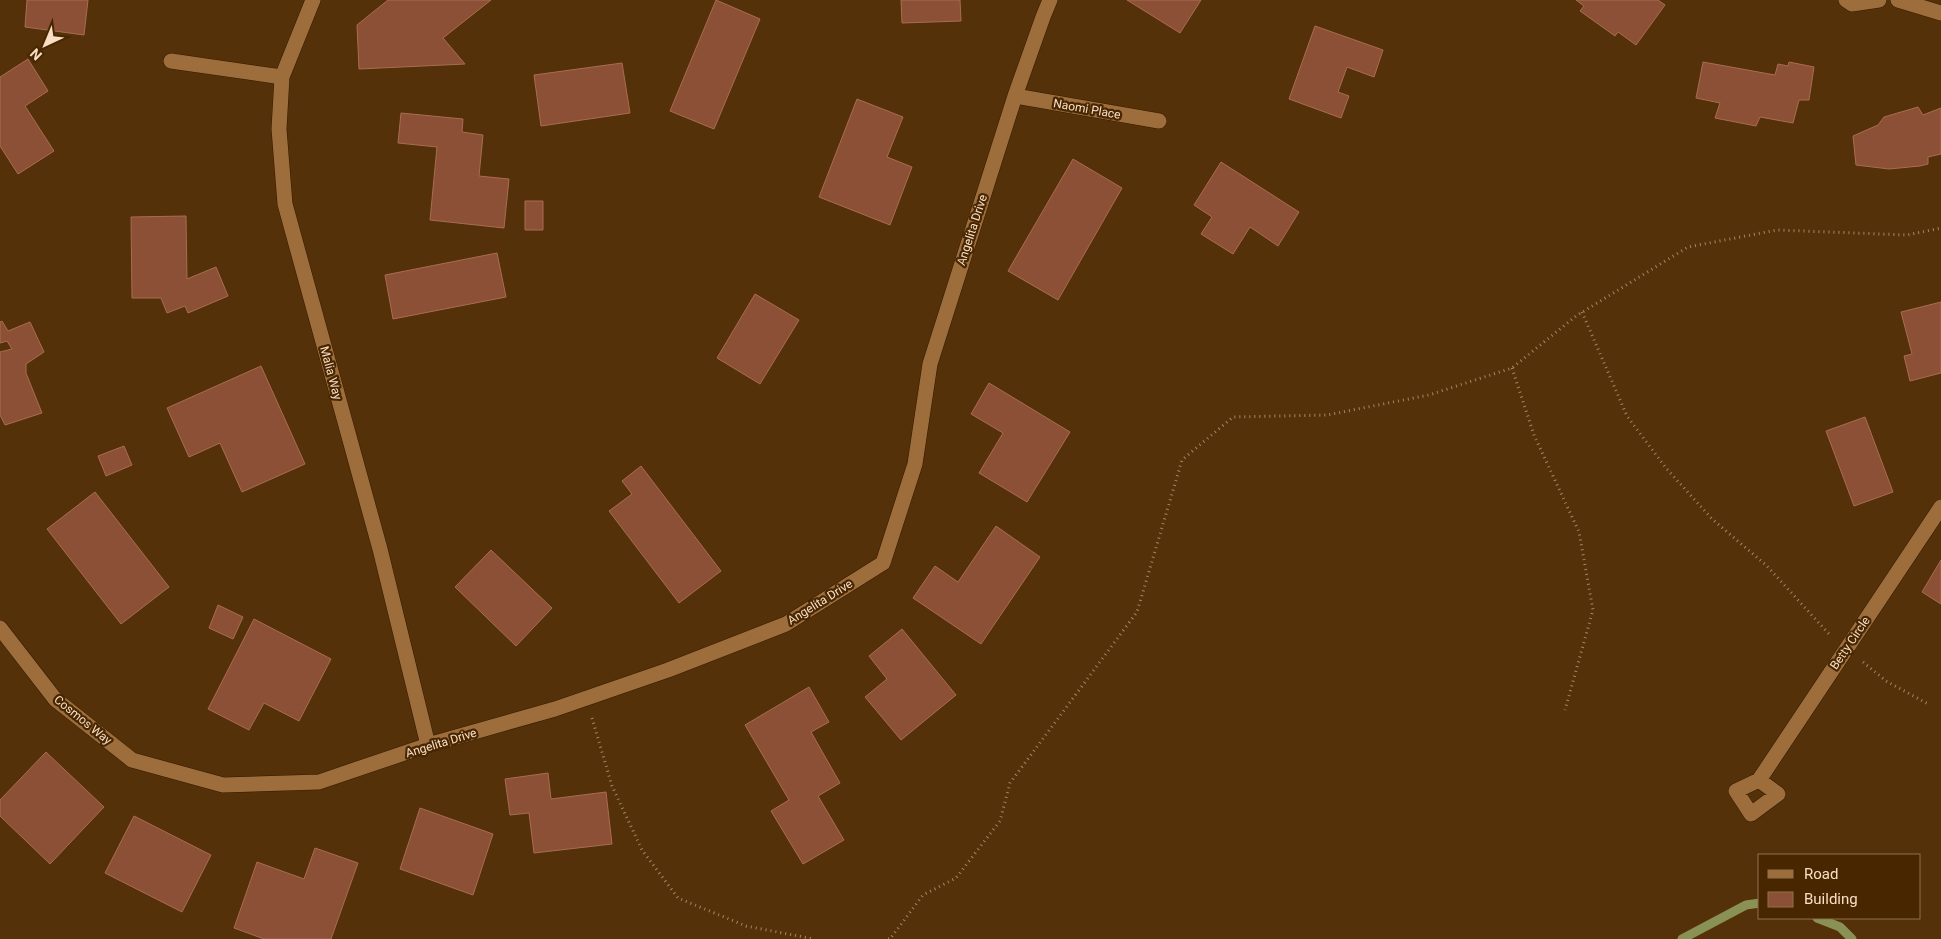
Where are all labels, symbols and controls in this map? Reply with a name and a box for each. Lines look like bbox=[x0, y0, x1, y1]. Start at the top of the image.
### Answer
north arrow bbox=[20, 20, 70, 70]
text: N bbox=[27, 45, 45, 64]
street label: Naomi Place bbox=[1052, 96, 1122, 122]
street label: Angelita Drive bbox=[954, 193, 990, 267]
street label: Malia Way bbox=[317, 345, 345, 402]
street label: Angelita Drive bbox=[785, 577, 855, 627]
street label: Betty Circle bbox=[1827, 614, 1873, 672]
street label: Cosmos Way bbox=[51, 693, 115, 748]
street label: Angelita Drive bbox=[404, 726, 478, 760]
legend bbox=[1758, 854, 1921, 919]
text: Road bbox=[1804, 865, 1838, 883]
text: Building bbox=[1804, 890, 1858, 908]

